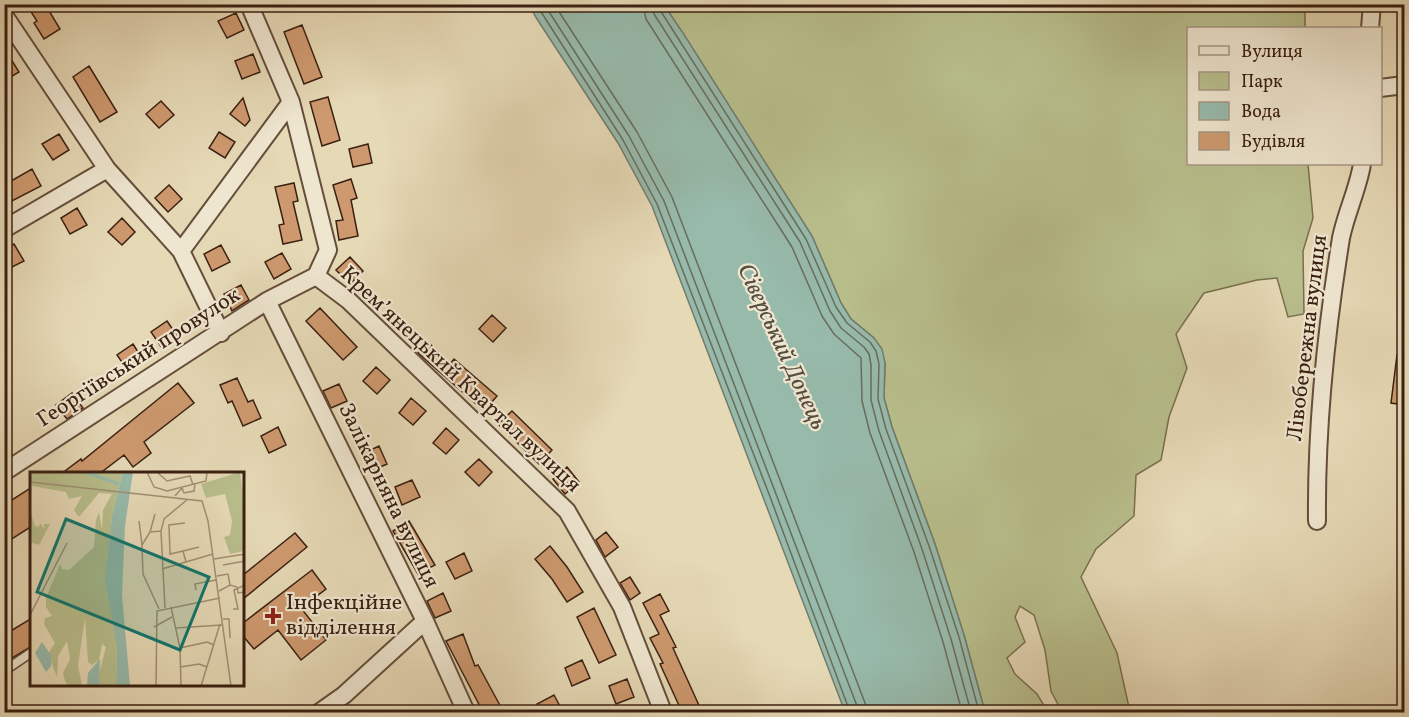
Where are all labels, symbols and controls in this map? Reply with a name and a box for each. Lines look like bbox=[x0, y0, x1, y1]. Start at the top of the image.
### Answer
legend bbox=[1187, 27, 1382, 165]
text: Вулиця bbox=[1241, 40, 1303, 65]
text: Парк bbox=[1241, 70, 1283, 95]
text: Вода bbox=[1241, 100, 1281, 125]
text: Будівля bbox=[1241, 130, 1305, 155]
street label: Лівобережна вулиця bbox=[1280, 233, 1336, 443]
water label: Сіверський Донець bbox=[728, 258, 834, 436]
street label: Крем’янецький Квартал вулиця bbox=[333, 260, 587, 500]
street label: Георгіївський провулок bbox=[31, 280, 247, 436]
street label: Залікарняна вулиця bbox=[330, 398, 446, 594]
inset map bbox=[30, 472, 244, 687]
place label: Інфекційне відділення bbox=[286, 588, 402, 644]
marker: Інфекційне відділення bbox=[264, 607, 282, 625]

